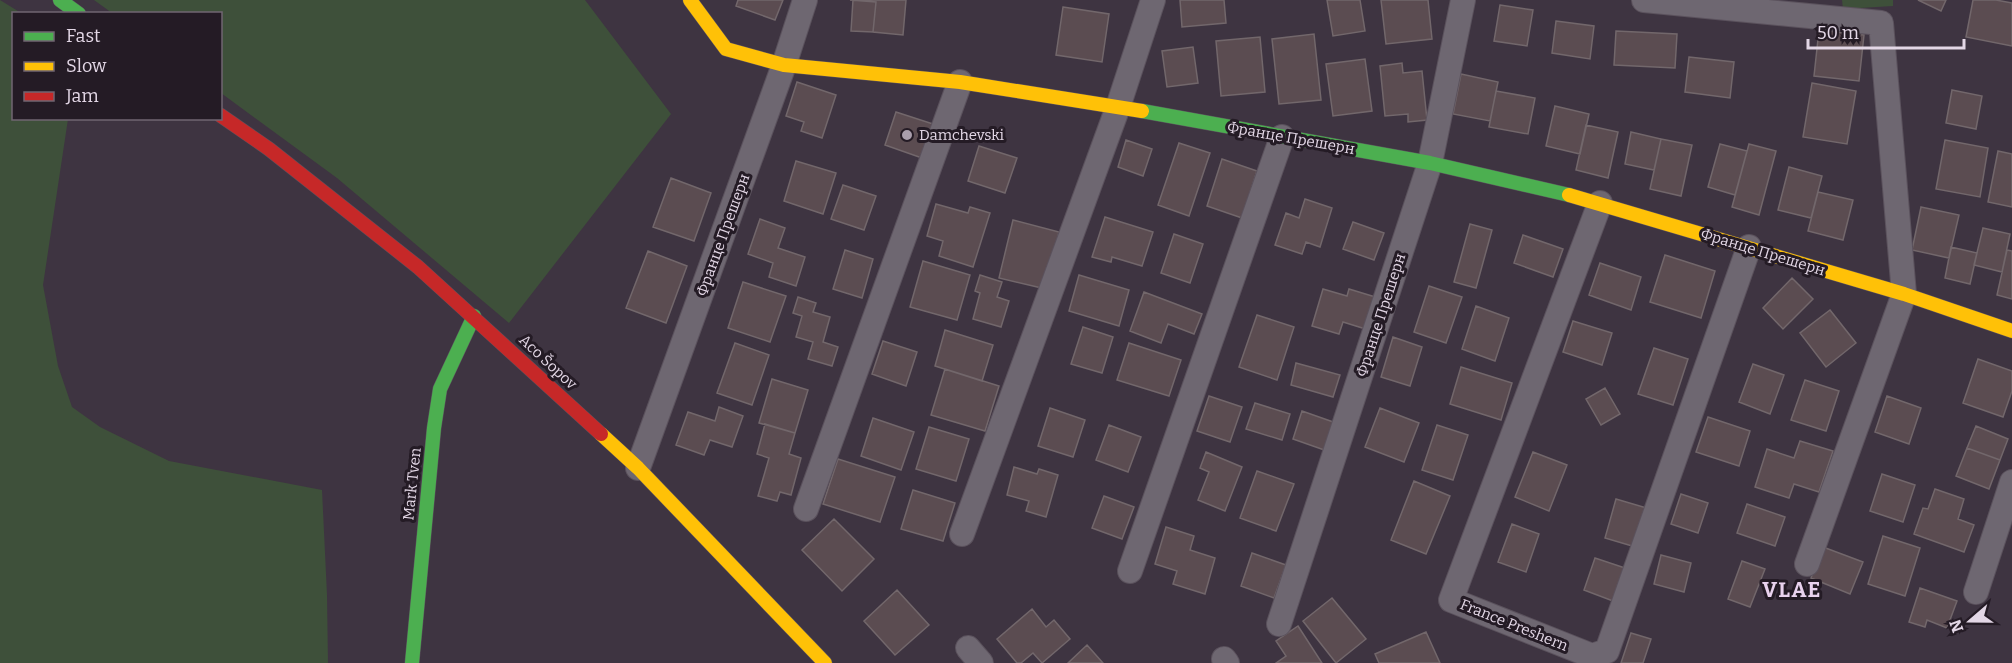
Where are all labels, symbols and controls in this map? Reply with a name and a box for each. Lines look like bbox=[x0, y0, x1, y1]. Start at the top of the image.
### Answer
legend bbox=[12, 12, 222, 120]
scale bar bbox=[1808, 12, 1964, 50]
text: 50 m bbox=[1817, 22, 1859, 44]
text: Fast bbox=[66, 25, 101, 47]
text: Slow bbox=[66, 55, 107, 77]
text: Jam bbox=[65, 85, 99, 107]
street label: Францe Прешерн bbox=[1226, 118, 1356, 158]
place label: Damchevski bbox=[919, 126, 1005, 144]
marker: Damchevski bbox=[900, 128, 914, 142]
street label: Франце Прешерн bbox=[693, 171, 754, 299]
street label: Францe Прешерн bbox=[1699, 225, 1827, 279]
street label: Франце Прешерн bbox=[1353, 251, 1409, 379]
street label: Aco Šopov bbox=[516, 331, 581, 393]
street label: Mark Tven bbox=[399, 446, 425, 521]
district label: VLAE bbox=[1762, 577, 1822, 603]
north arrow bbox=[1940, 591, 2000, 651]
street label: France Preshern bbox=[1458, 595, 1571, 655]
text: N bbox=[1945, 617, 1967, 635]

